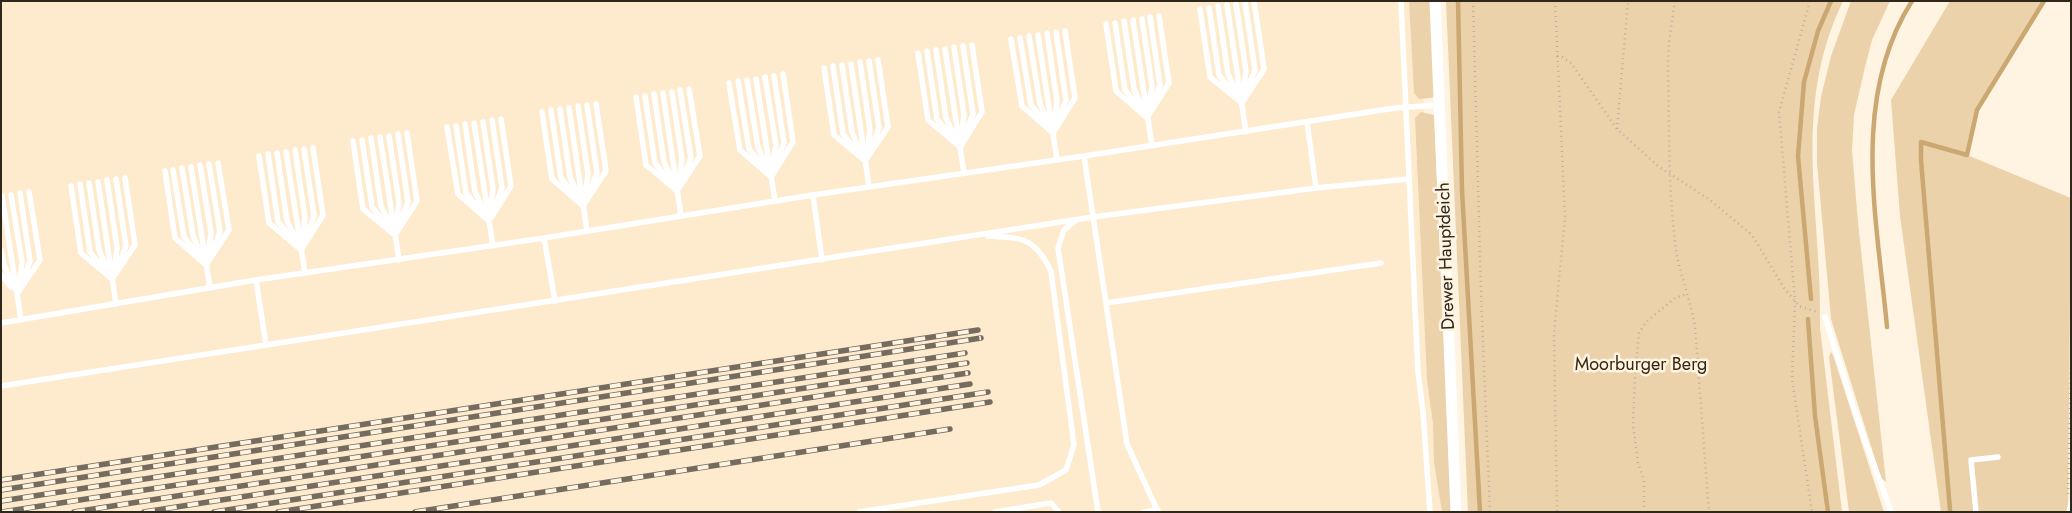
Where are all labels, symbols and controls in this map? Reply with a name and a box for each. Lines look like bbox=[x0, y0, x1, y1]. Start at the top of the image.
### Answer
street label: Drewer Hauptdeich bbox=[1434, 182, 1460, 330]
park label: Moorburger Berg bbox=[1575, 355, 1707, 377]

